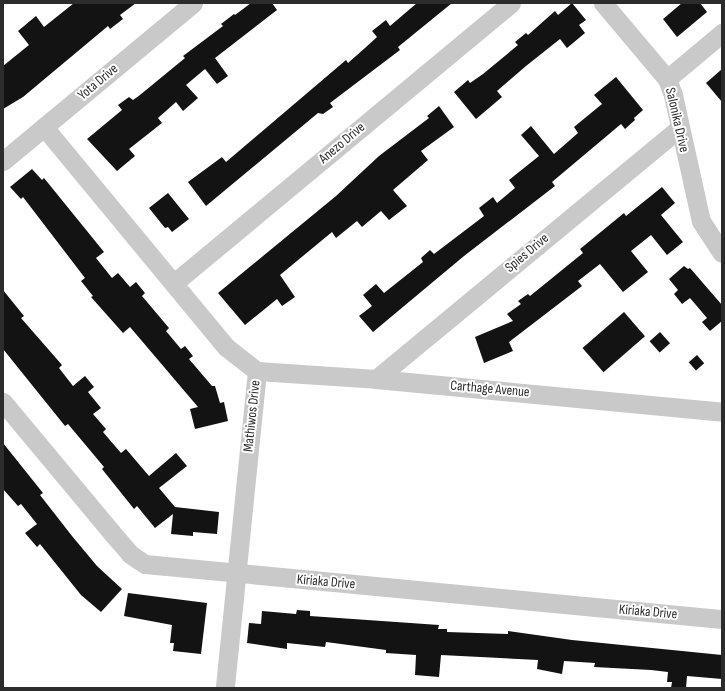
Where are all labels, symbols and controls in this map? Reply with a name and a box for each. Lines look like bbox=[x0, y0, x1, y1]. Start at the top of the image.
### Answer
street label: Yota Drive bbox=[75, 60, 121, 104]
street label: Salonika Drive bbox=[661, 86, 693, 154]
street label: Anezo Drive bbox=[315, 119, 369, 167]
street label: Spies Drive bbox=[502, 230, 552, 276]
street label: Carthage Avenue bbox=[450, 377, 530, 401]
street label: Mathiwos Drive bbox=[240, 379, 264, 453]
street label: Kiriaka Drive bbox=[296, 571, 356, 593]
street label: Kiriaka Drive bbox=[618, 601, 678, 623]

